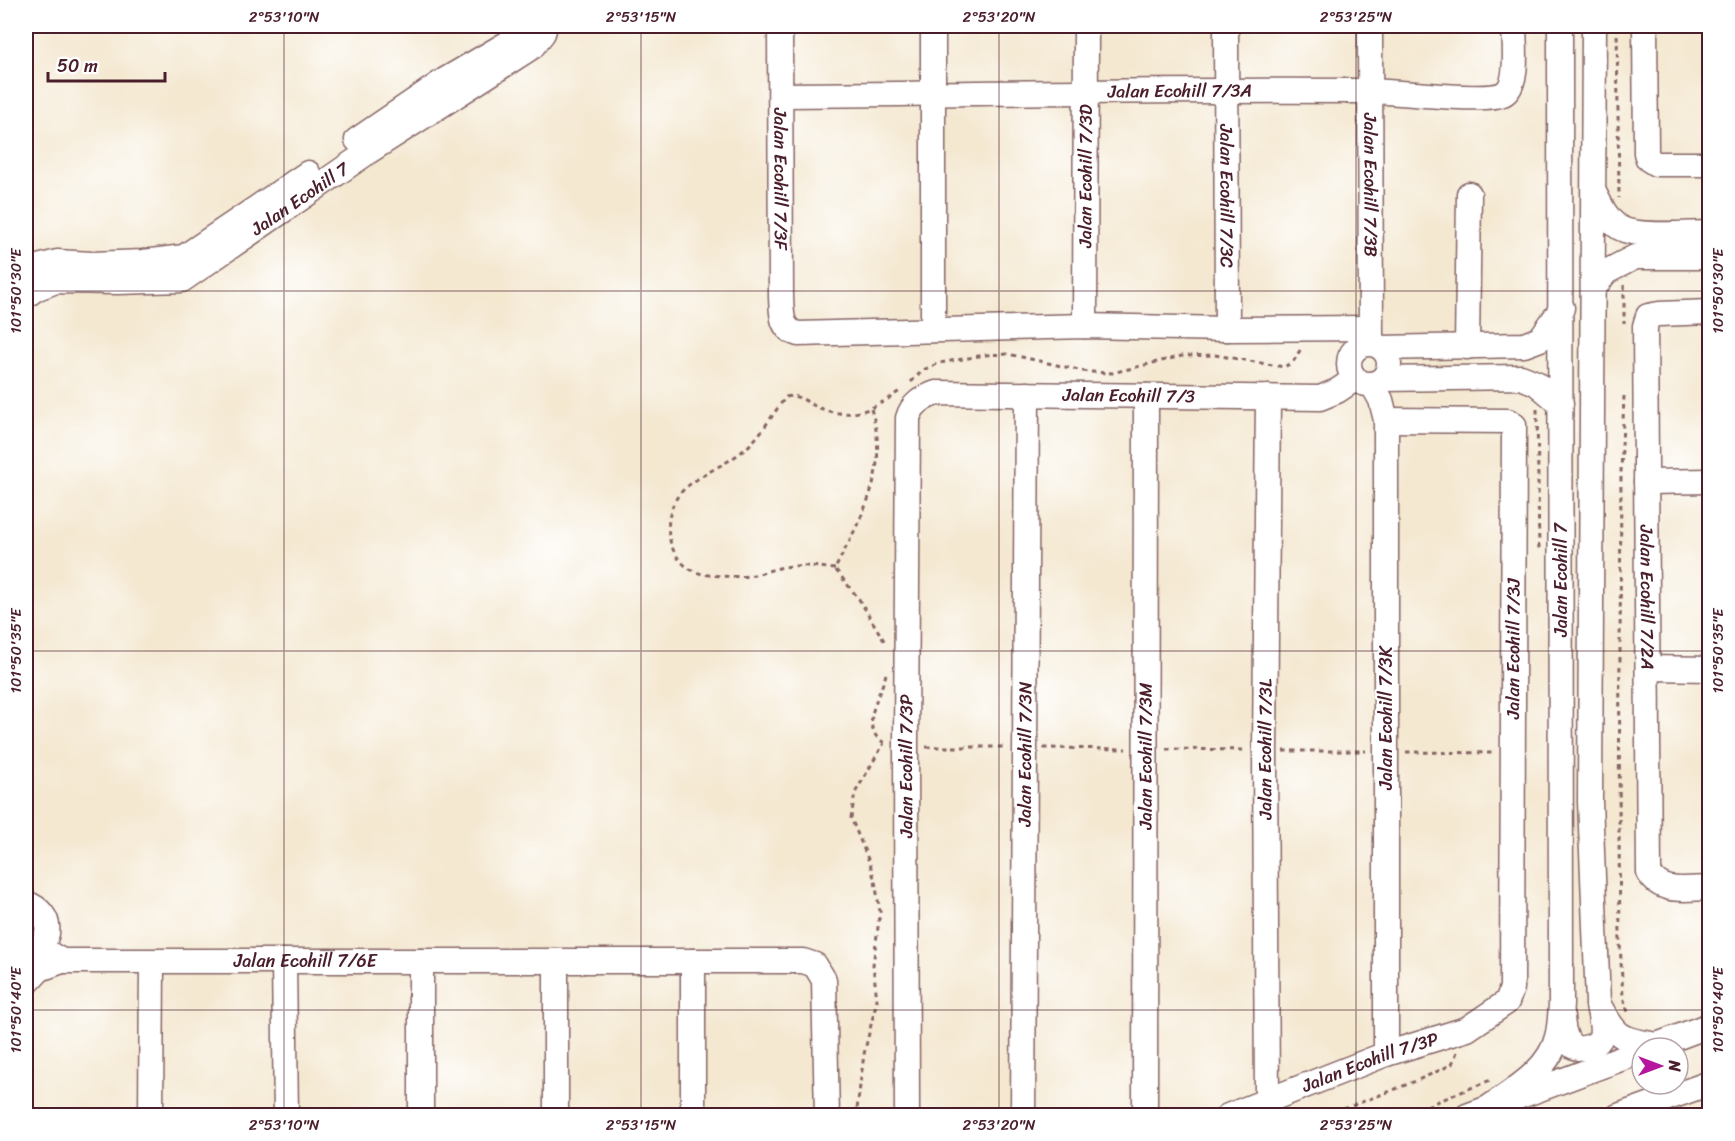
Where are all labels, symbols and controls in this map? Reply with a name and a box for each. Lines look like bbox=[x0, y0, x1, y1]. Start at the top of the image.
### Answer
text: 2°53'10"N bbox=[249, 4, 320, 30]
text: 2°53'15"N bbox=[606, 4, 677, 30]
text: 2°53'20"N bbox=[963, 4, 1036, 30]
text: 2°53'25"N bbox=[1320, 4, 1393, 30]
scale bar bbox=[48, 45, 165, 83]
text: 50 m bbox=[57, 50, 98, 82]
street label: Jalan Ecohill 7/3A bbox=[1107, 75, 1252, 108]
street label: Jalan Ecohill 7/3D bbox=[1069, 104, 1102, 249]
street label: Jalan Ecohill 7/3F bbox=[764, 107, 797, 251]
street label: Jalan Ecohill 7/3B bbox=[1354, 112, 1387, 257]
street label: Jalan Ecohill 7/3C bbox=[1210, 123, 1243, 269]
street label: Jalan Ecohill 7 bbox=[243, 153, 357, 245]
text: 101°50'30"E bbox=[3, 247, 29, 334]
text: 101°50'30"E bbox=[1705, 247, 1731, 334]
street label: Jalan Ecohill 7/3 bbox=[1061, 379, 1195, 412]
street label: Jalan Ecohill 7 bbox=[1545, 522, 1577, 638]
street label: Jalan Ecohill 7/2A bbox=[1630, 524, 1664, 670]
street label: Jalan Ecohill 7/3J bbox=[1497, 578, 1529, 720]
text: 101°50'35"E bbox=[3, 607, 29, 693]
text: 101°50'35"E bbox=[1705, 607, 1731, 693]
street label: Jalan Ecohill 7/3K bbox=[1370, 645, 1402, 791]
street label: Jalan Ecohill 7/3L bbox=[1249, 678, 1282, 820]
street label: Jalan Ecohill 7/3N bbox=[1009, 681, 1041, 828]
street label: Jalan Ecohill 7/3M bbox=[1129, 682, 1162, 831]
street label: Jalan Ecohill 7/3P bbox=[890, 694, 922, 839]
street label: Jalan Ecohill 7/6E bbox=[233, 945, 378, 977]
text: 101°50'40"E bbox=[3, 965, 29, 1053]
text: 101°50'40"E bbox=[1705, 965, 1731, 1053]
street label: Jalan Ecohill 7/3P bbox=[1296, 1023, 1442, 1102]
north arrow bbox=[1630, 1036, 1690, 1096]
text: N bbox=[1660, 1059, 1689, 1072]
text: 2°53'10"N bbox=[249, 1112, 320, 1138]
text: 2°53'15"N bbox=[606, 1112, 677, 1138]
text: 2°53'20"N bbox=[963, 1112, 1036, 1138]
text: 2°53'25"N bbox=[1320, 1112, 1393, 1138]

